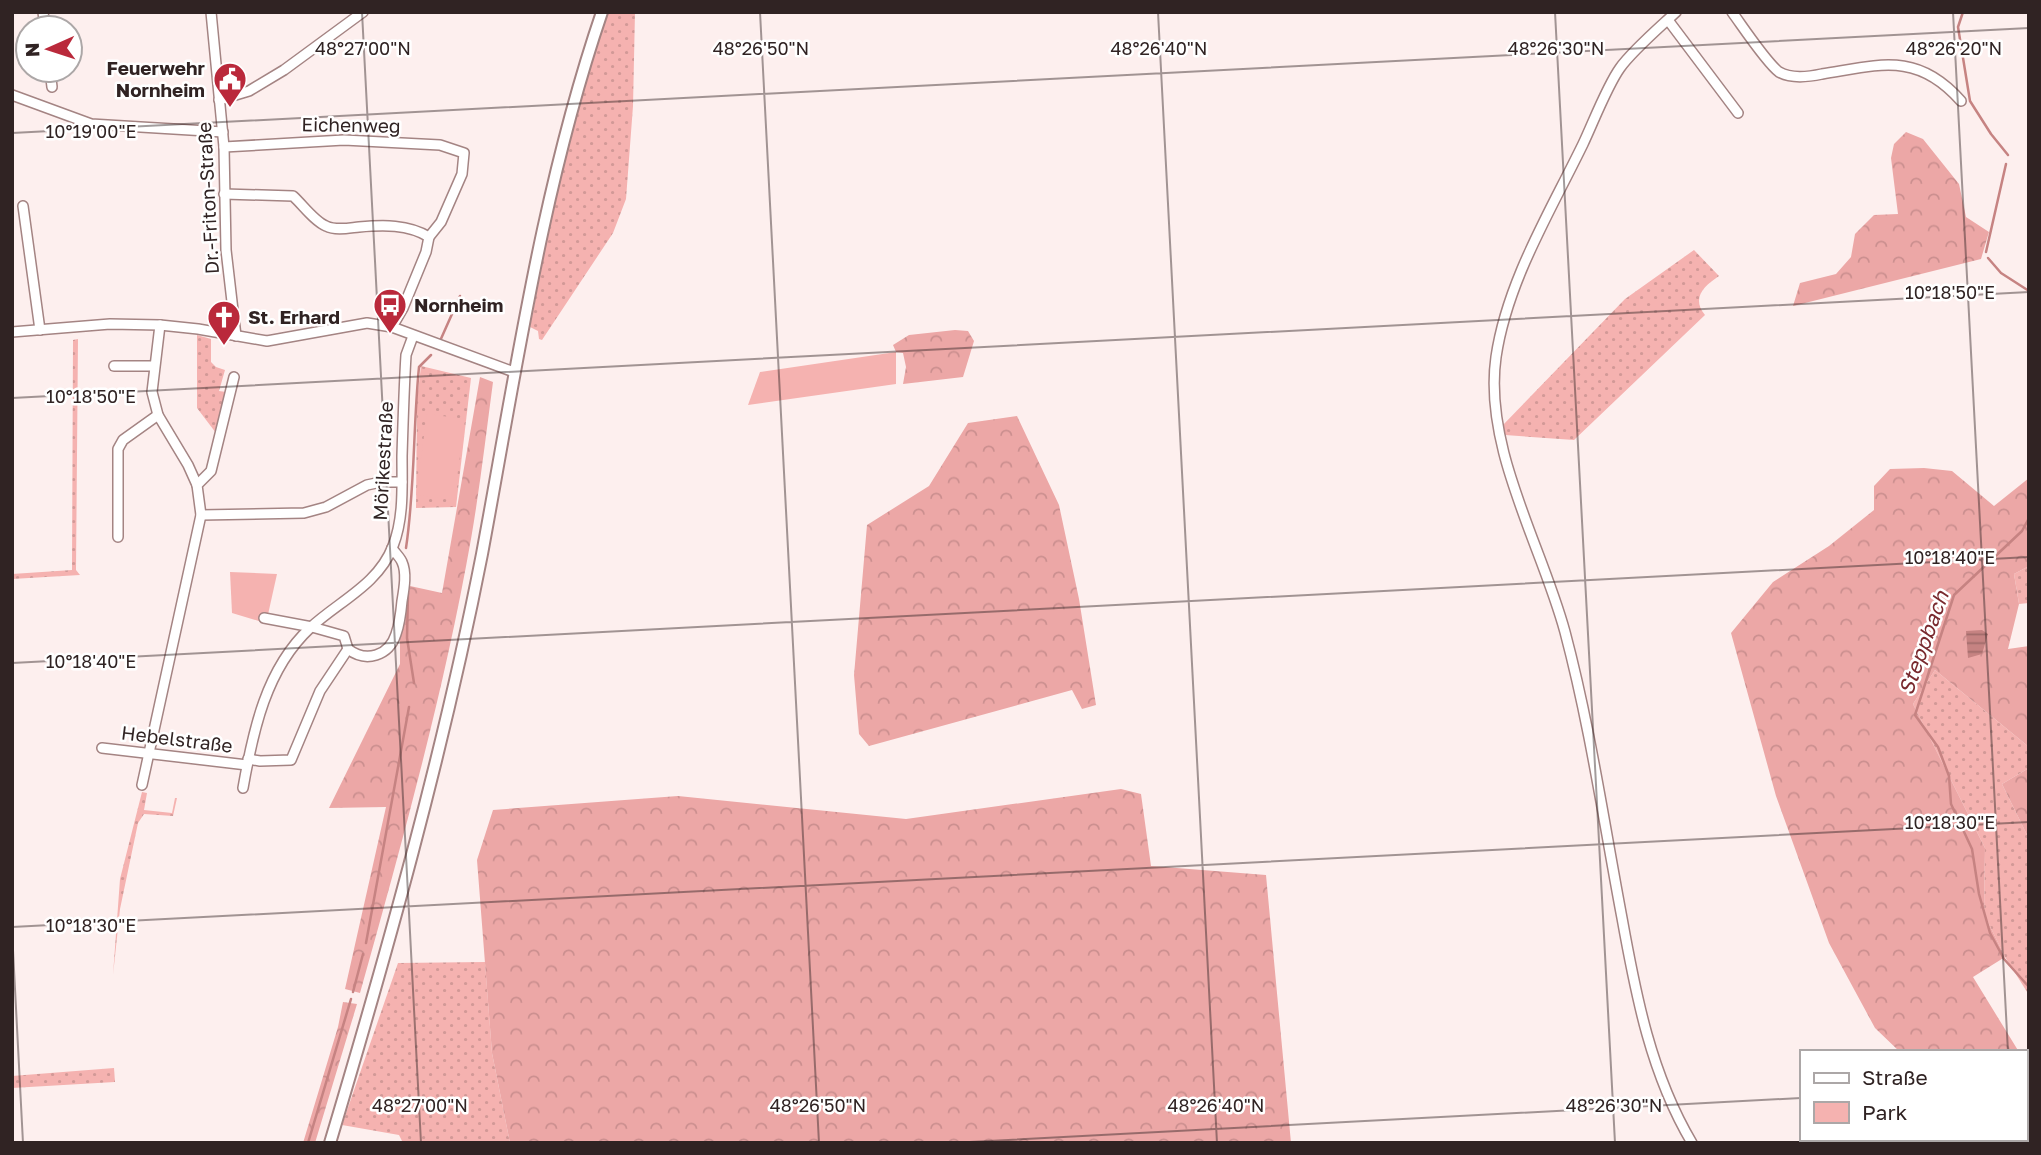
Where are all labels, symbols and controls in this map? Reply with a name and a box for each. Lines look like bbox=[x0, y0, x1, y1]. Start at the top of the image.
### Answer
north arrow bbox=[14, 14, 84, 84]
text: 48°27'00"N bbox=[315, 37, 411, 59]
text: 48°26'50"N bbox=[713, 37, 809, 59]
text: 48°26'40"N bbox=[1110, 37, 1208, 59]
text: 48°26'30"N bbox=[1508, 37, 1604, 59]
text: 48°26'20"N bbox=[1906, 37, 2002, 59]
text: N bbox=[20, 42, 43, 58]
place label: Feuerwehr Nornheim bbox=[107, 56, 206, 101]
public building icon: Feuerwehr Nornheim bbox=[211, 60, 249, 109]
street label: Eichenweg bbox=[301, 112, 401, 137]
text: 10°19'00"E bbox=[46, 120, 136, 142]
street label: Dr.-Friton-Straße bbox=[192, 121, 223, 275]
text: 10°18'50"E bbox=[1905, 281, 1995, 303]
bus stop icon: Nornheim bbox=[371, 286, 409, 335]
place label: Nornheim bbox=[414, 293, 503, 316]
church icon: St. Erhard bbox=[205, 298, 243, 347]
place label: St. Erhard bbox=[248, 305, 340, 328]
text: 10°18'50"E bbox=[46, 385, 136, 407]
street label: Mörikestraße bbox=[368, 401, 397, 521]
text: 10°18'40"E bbox=[1905, 546, 1995, 568]
water label: Steppbach bbox=[1892, 586, 1954, 698]
text: 10°18'40"E bbox=[46, 650, 136, 672]
street label: Hebelstraße bbox=[120, 720, 234, 757]
text: 10°18'30"E bbox=[1905, 811, 1995, 833]
text: 10°18'30"E bbox=[46, 914, 136, 936]
legend bbox=[1800, 1050, 2027, 1141]
text: Straße bbox=[1862, 1064, 1928, 1090]
text: 48°27'00"N bbox=[372, 1094, 468, 1116]
text: 48°26'50"N bbox=[770, 1094, 866, 1116]
text: 48°26'40"N bbox=[1167, 1094, 1265, 1116]
text: 48°26'30"N bbox=[1566, 1094, 1662, 1116]
text: Park bbox=[1862, 1099, 1908, 1125]

